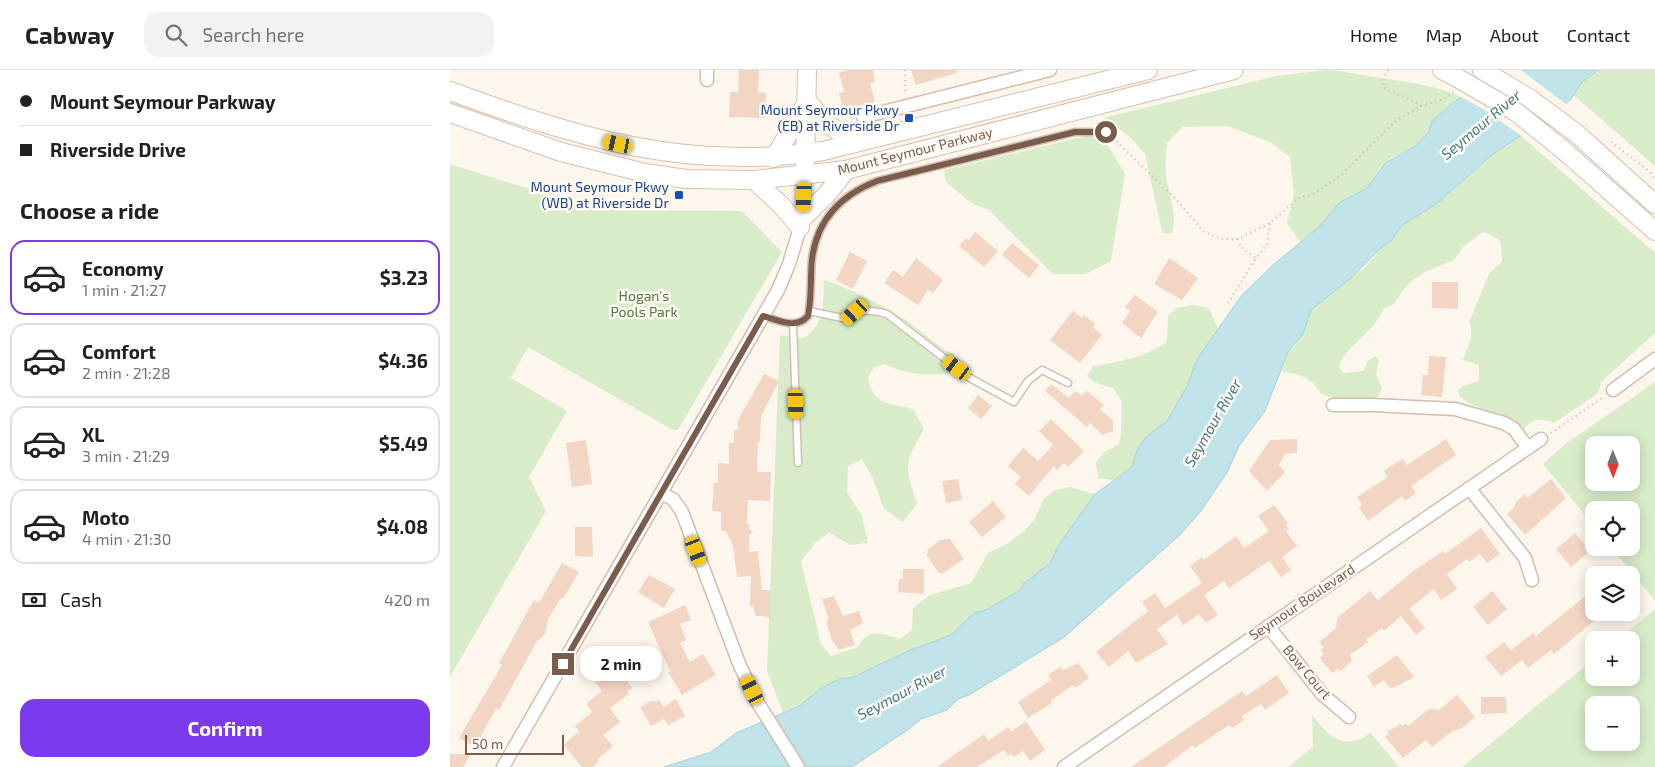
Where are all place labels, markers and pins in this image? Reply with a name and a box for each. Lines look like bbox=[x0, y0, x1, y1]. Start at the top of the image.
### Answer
place label: Mount Seymour Pkwy (EB) at Riverside Dr bbox=[760, 101, 900, 134]
marker: Mount Seymour Pkwy (EB) at Riverside Dr bbox=[903, 112, 915, 124]
place label: Mount Seymour Pkwy (WB) at Riverside Dr bbox=[530, 178, 670, 211]
marker: Mount Seymour Pkwy (WB) at Riverside Dr bbox=[673, 189, 685, 201]

